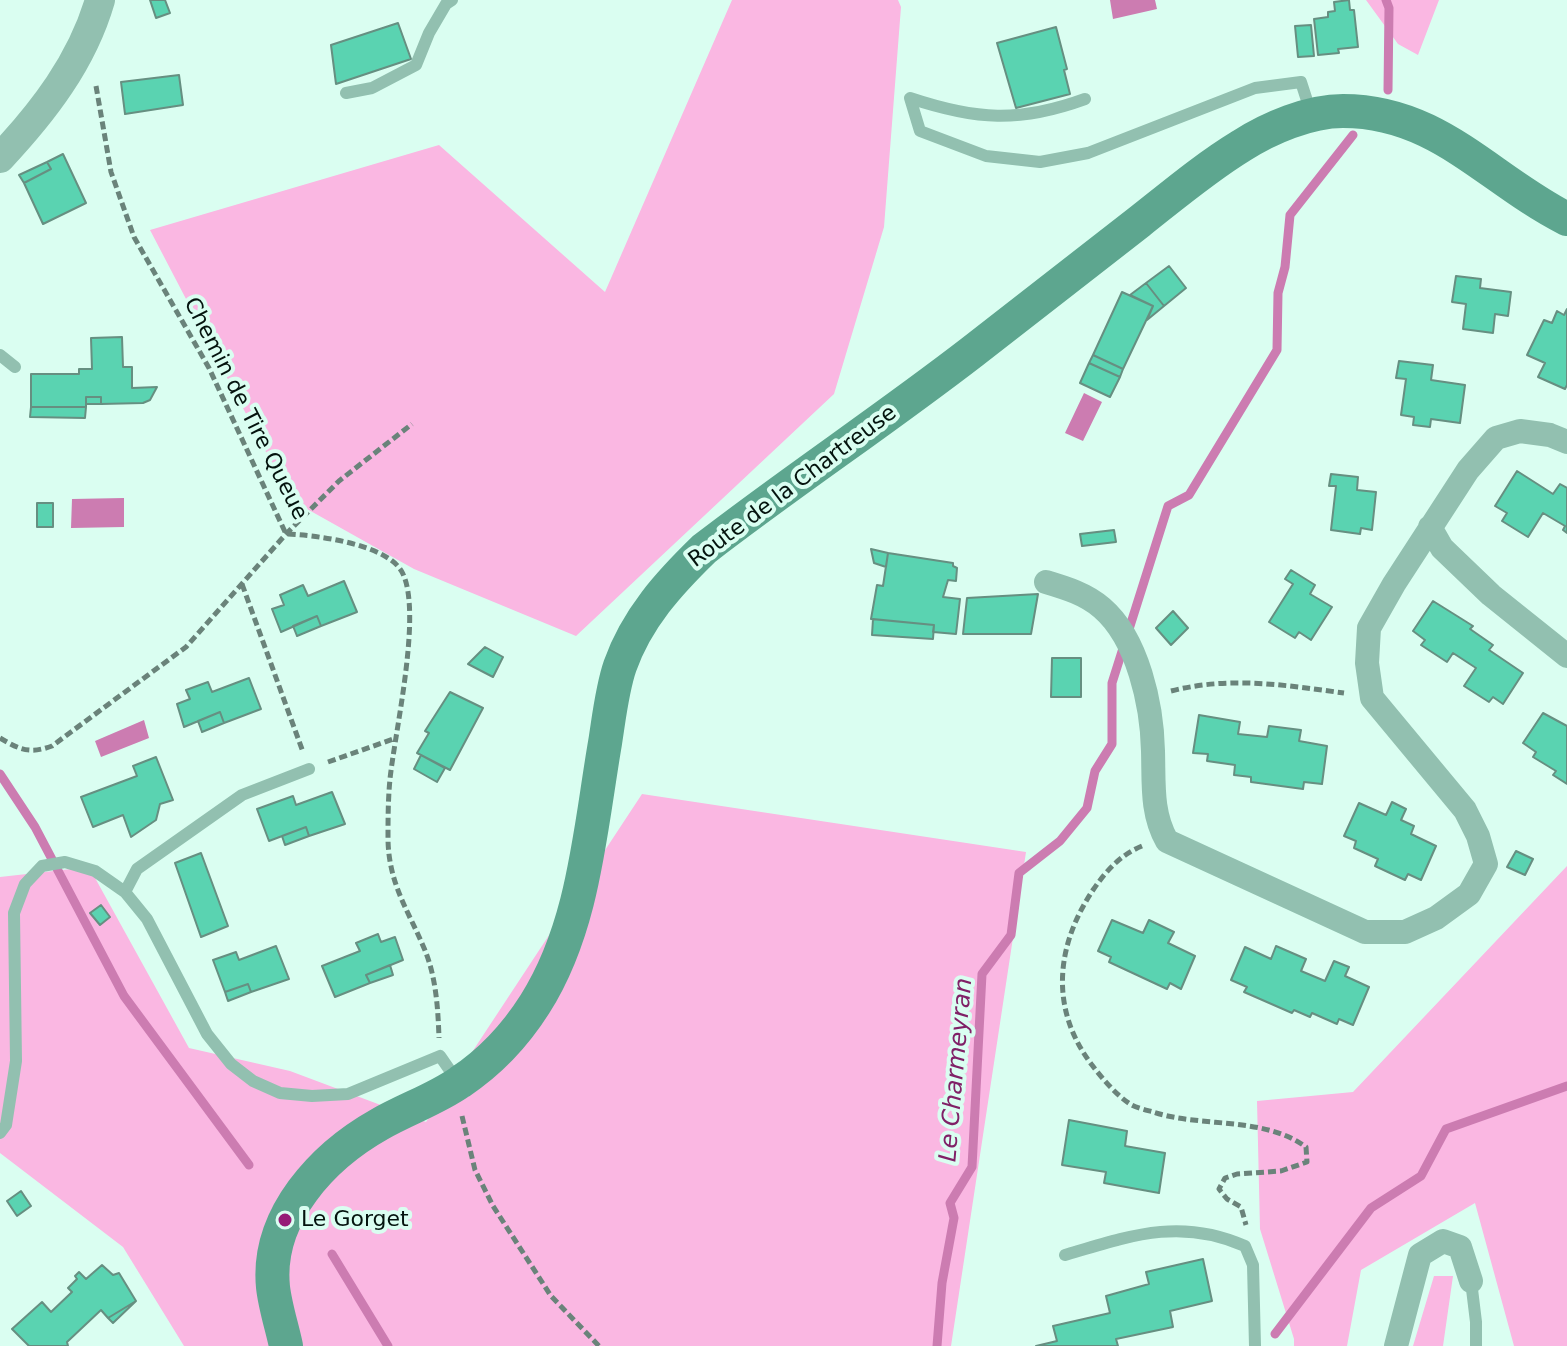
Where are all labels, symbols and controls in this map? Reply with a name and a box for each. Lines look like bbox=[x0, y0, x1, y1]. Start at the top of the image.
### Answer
street label: Chemin de Tire Queue bbox=[177, 293, 313, 525]
street label: Route de la Chartreuse bbox=[684, 400, 902, 574]
water label: Le Charmeyran bbox=[935, 977, 979, 1163]
place label: Le Gorget bbox=[301, 1207, 409, 1233]
marker: Le Gorget bbox=[276, 1211, 294, 1229]

